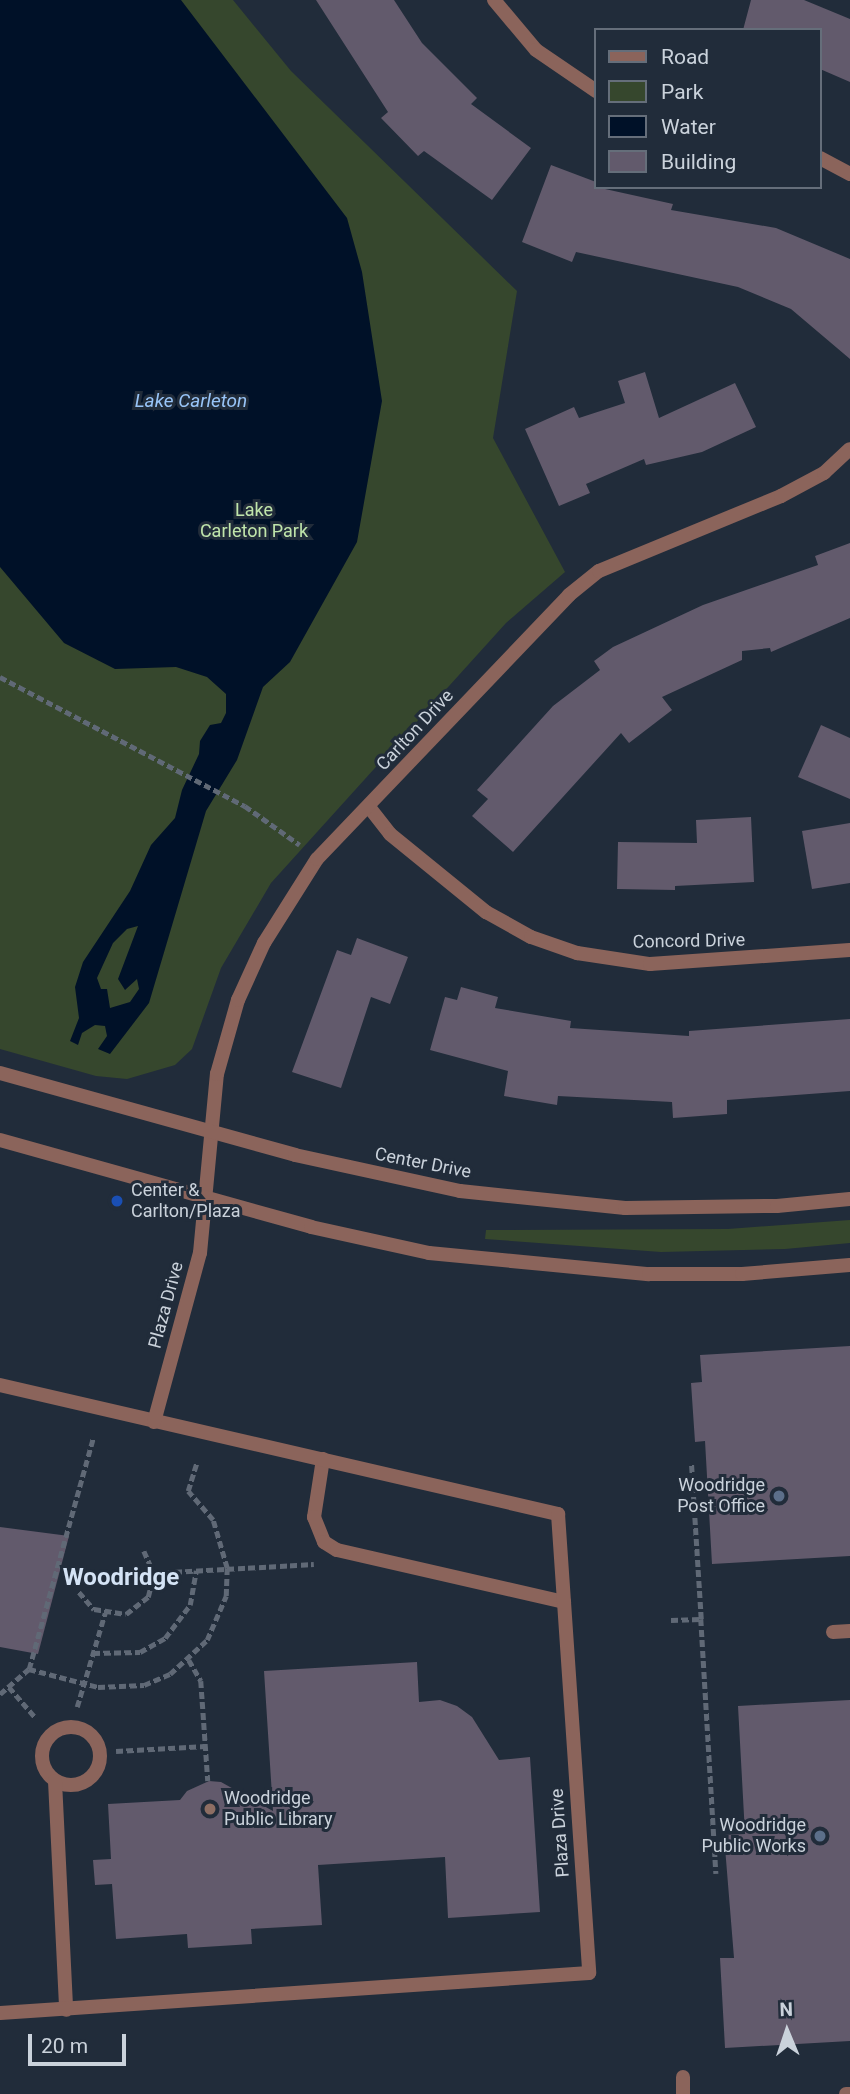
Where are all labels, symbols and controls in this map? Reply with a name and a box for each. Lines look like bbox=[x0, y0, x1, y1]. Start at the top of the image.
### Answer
legend bbox=[594, 28, 822, 189]
text: Road bbox=[661, 45, 709, 69]
text: Park bbox=[661, 80, 703, 104]
text: Water bbox=[661, 115, 716, 139]
text: Building bbox=[661, 150, 736, 174]
water label: Lake Carleton bbox=[135, 390, 247, 412]
park label: Lake Carleton Park bbox=[200, 500, 308, 542]
street label: Carlton Drive bbox=[372, 685, 458, 775]
street label: Concord Drive bbox=[633, 929, 745, 953]
street label: Center Drive bbox=[373, 1143, 473, 1183]
place label: Center & Carlton/Plaza bbox=[131, 1180, 241, 1222]
marker: Center & Carlton/Plaza bbox=[109, 1193, 125, 1209]
street label: Plaza Drive bbox=[144, 1259, 188, 1351]
place label: Woodridge Post Office bbox=[677, 1475, 765, 1518]
marker: Woodridge Post Office bbox=[771, 1488, 787, 1504]
district label: Woodridge bbox=[63, 1564, 179, 1592]
place label: Woodridge Public Library bbox=[224, 1788, 333, 1830]
street label: Plaza Drive bbox=[546, 1788, 574, 1878]
marker: Woodridge Public Library bbox=[202, 1801, 218, 1817]
place label: Woodridge Public Works bbox=[701, 1815, 806, 1857]
marker: Woodridge Public Works bbox=[812, 1828, 828, 1844]
north arrow bbox=[752, 1996, 822, 2066]
text: N bbox=[779, 1998, 793, 2021]
scale bar bbox=[32, 2021, 130, 2064]
text: 20 m bbox=[41, 2034, 88, 2058]

